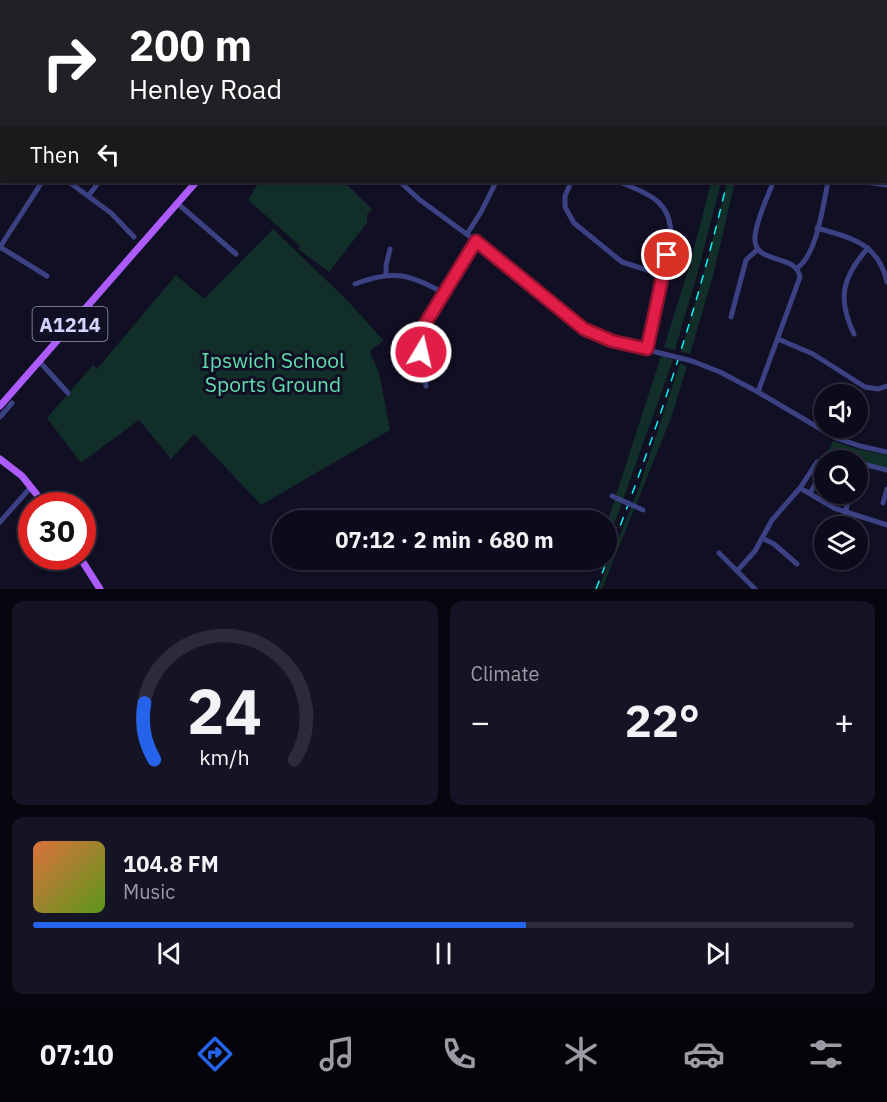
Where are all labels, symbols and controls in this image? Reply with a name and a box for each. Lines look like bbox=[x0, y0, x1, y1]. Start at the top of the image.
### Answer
text: 200 m bbox=[129, 18, 252, 73]
icon: right bbox=[30, 24, 108, 102]
text: Henley Road bbox=[129, 71, 282, 106]
icon: left bbox=[92, 138, 125, 171]
text: Then bbox=[30, 140, 80, 169]
pin bbox=[641, 229, 692, 280]
icon: arrive bbox=[650, 238, 683, 271]
road number: A1214 bbox=[32, 307, 107, 341]
position arrow bbox=[389, 320, 453, 384]
park label: Ipswich School Sports Ground bbox=[201, 346, 345, 398]
map controls bbox=[814, 384, 868, 570]
button: sound bbox=[814, 384, 868, 438]
button: search bbox=[814, 450, 868, 504]
speed limit sign: 30 bbox=[18, 492, 96, 570]
button: layers bbox=[814, 516, 868, 570]
text: 07:12 · 2 min · 680 m bbox=[335, 525, 554, 554]
text: Climate bbox=[471, 660, 539, 687]
text: 24 bbox=[187, 670, 262, 751]
text: 22° bbox=[625, 691, 700, 749]
text: − bbox=[471, 700, 490, 743]
text: + bbox=[834, 700, 854, 743]
text: km/h bbox=[200, 743, 250, 771]
text: 104.8 FM bbox=[123, 849, 219, 878]
text: Music bbox=[123, 878, 175, 905]
icon: previous bbox=[153, 937, 186, 970]
icon: pause bbox=[427, 937, 460, 970]
icon: next bbox=[701, 937, 734, 970]
icon: directions bbox=[194, 1033, 236, 1075]
icon: music bbox=[316, 1033, 358, 1075]
icon: phone bbox=[438, 1033, 480, 1075]
icon: climate bbox=[560, 1033, 602, 1075]
icon: car bbox=[683, 1033, 725, 1075]
icon: filters bbox=[805, 1033, 847, 1075]
text: 07:10 bbox=[40, 1037, 114, 1072]

